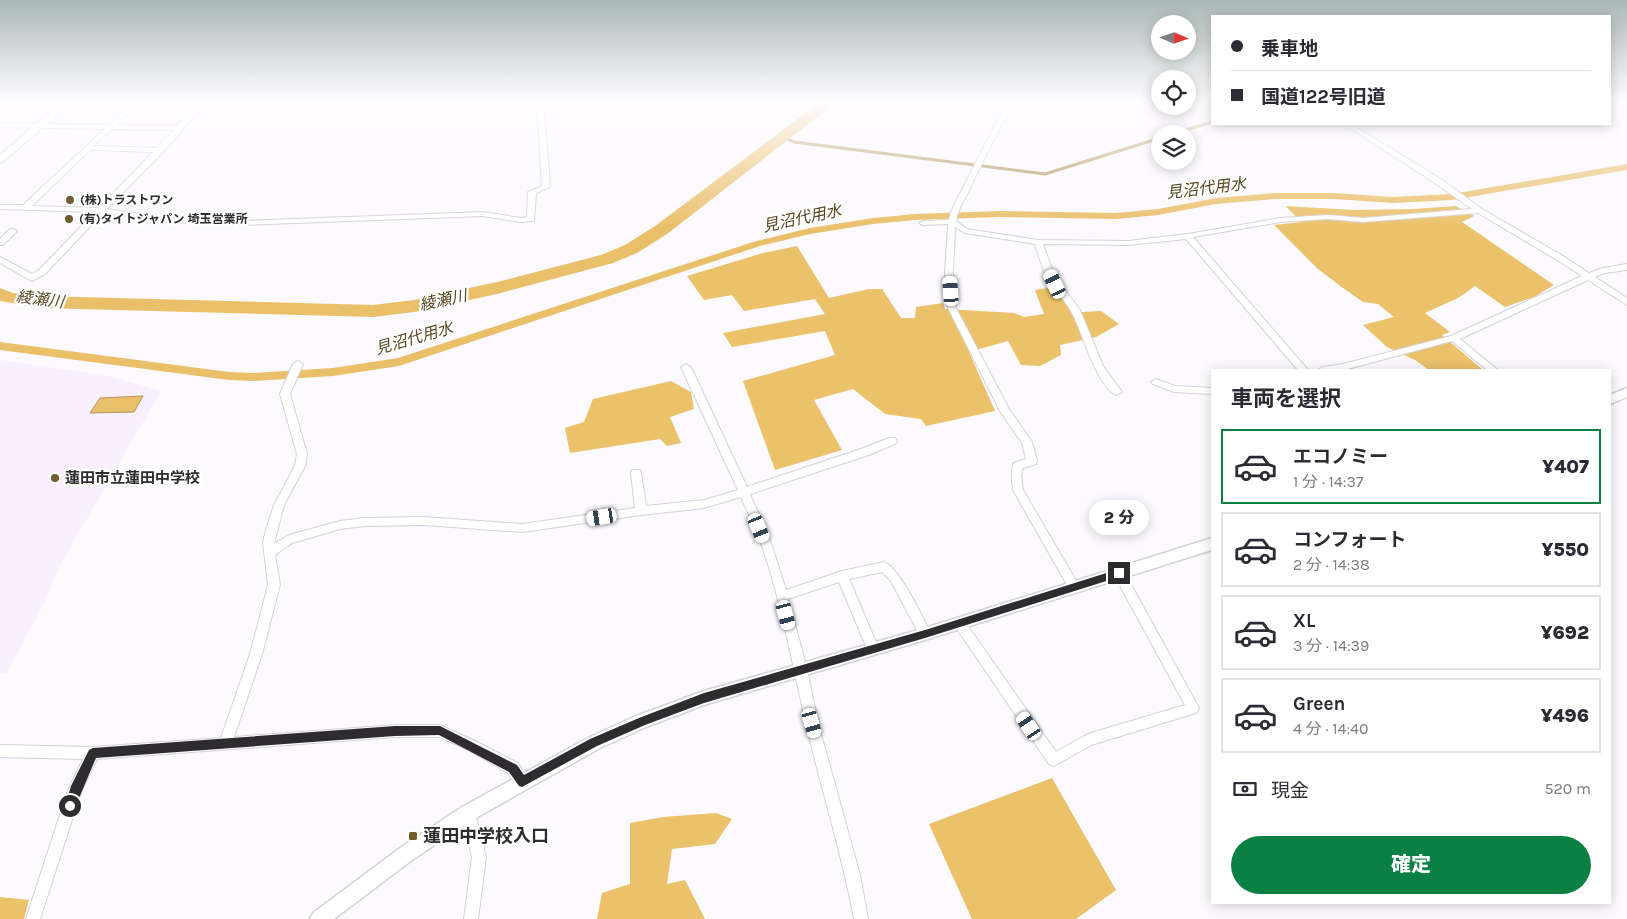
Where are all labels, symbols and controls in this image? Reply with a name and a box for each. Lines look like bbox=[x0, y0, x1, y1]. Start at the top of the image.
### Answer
north arrow bbox=[1151, 15, 1196, 60]
map controls bbox=[1151, 15, 1196, 170]
text: 乗車地 bbox=[1261, 38, 1318, 60]
button: locate bbox=[1151, 70, 1196, 115]
text: 国道122号旧道 bbox=[1261, 86, 1386, 108]
button: layers bbox=[1151, 125, 1196, 170]
water label: 見沼代用水 bbox=[1165, 173, 1249, 202]
place label: (株)トラストワン bbox=[80, 193, 173, 207]
marker: (株)トラストワン bbox=[64, 194, 76, 206]
water label: 見沼代用水 bbox=[761, 200, 845, 236]
place label: (有)タイトジャパン 埼玉営業所 bbox=[79, 212, 248, 226]
marker: (有)タイトジャパン 埼玉営業所 bbox=[63, 213, 75, 225]
car bbox=[1041, 267, 1068, 301]
car bbox=[942, 276, 959, 306]
water label: 綾瀬川 bbox=[418, 285, 470, 314]
water label: 綾瀬川 bbox=[15, 287, 67, 312]
water label: 見沼代用水 bbox=[373, 317, 457, 358]
text: 車両を選択 bbox=[1231, 386, 1341, 412]
icon: car bbox=[1233, 444, 1278, 489]
text: エコノミー bbox=[1293, 446, 1388, 468]
text: ¥407 bbox=[1542, 456, 1589, 478]
place label: 蓮田市立蓮田中学校 bbox=[65, 469, 200, 487]
marker: 蓮田市立蓮田中学校 bbox=[49, 472, 61, 484]
text: 1 分 · 14:37 bbox=[1293, 472, 1363, 491]
callout: 2 分 bbox=[1089, 500, 1149, 536]
car bbox=[586, 507, 617, 527]
text: 2 分 bbox=[1104, 508, 1134, 527]
car bbox=[746, 511, 771, 545]
icon: car bbox=[1233, 527, 1278, 572]
text: コンフォート bbox=[1293, 529, 1406, 551]
text: ¥550 bbox=[1541, 539, 1589, 561]
text: 2 分 · 14:38 bbox=[1293, 555, 1370, 574]
route end bbox=[1108, 562, 1130, 584]
car bbox=[774, 599, 797, 631]
icon: car bbox=[1233, 610, 1278, 655]
text: XL bbox=[1293, 610, 1315, 632]
text: ¥692 bbox=[1541, 622, 1589, 644]
text: 3 分 · 14:39 bbox=[1293, 636, 1369, 655]
icon: car bbox=[1233, 693, 1278, 738]
text: Green bbox=[1293, 693, 1345, 715]
text: ¥496 bbox=[1541, 705, 1589, 727]
car bbox=[800, 707, 823, 739]
car bbox=[1014, 709, 1043, 743]
text: 4 分 · 14:40 bbox=[1293, 719, 1369, 738]
icon: cash bbox=[1231, 775, 1259, 803]
text: 520 m bbox=[1544, 779, 1591, 798]
text: 現金 bbox=[1271, 780, 1309, 802]
route start bbox=[59, 795, 81, 817]
place label: 蓮田中学校入口 bbox=[423, 825, 549, 847]
marker: 蓮田中学校入口 bbox=[407, 830, 419, 842]
button: 確定 bbox=[1231, 836, 1591, 894]

